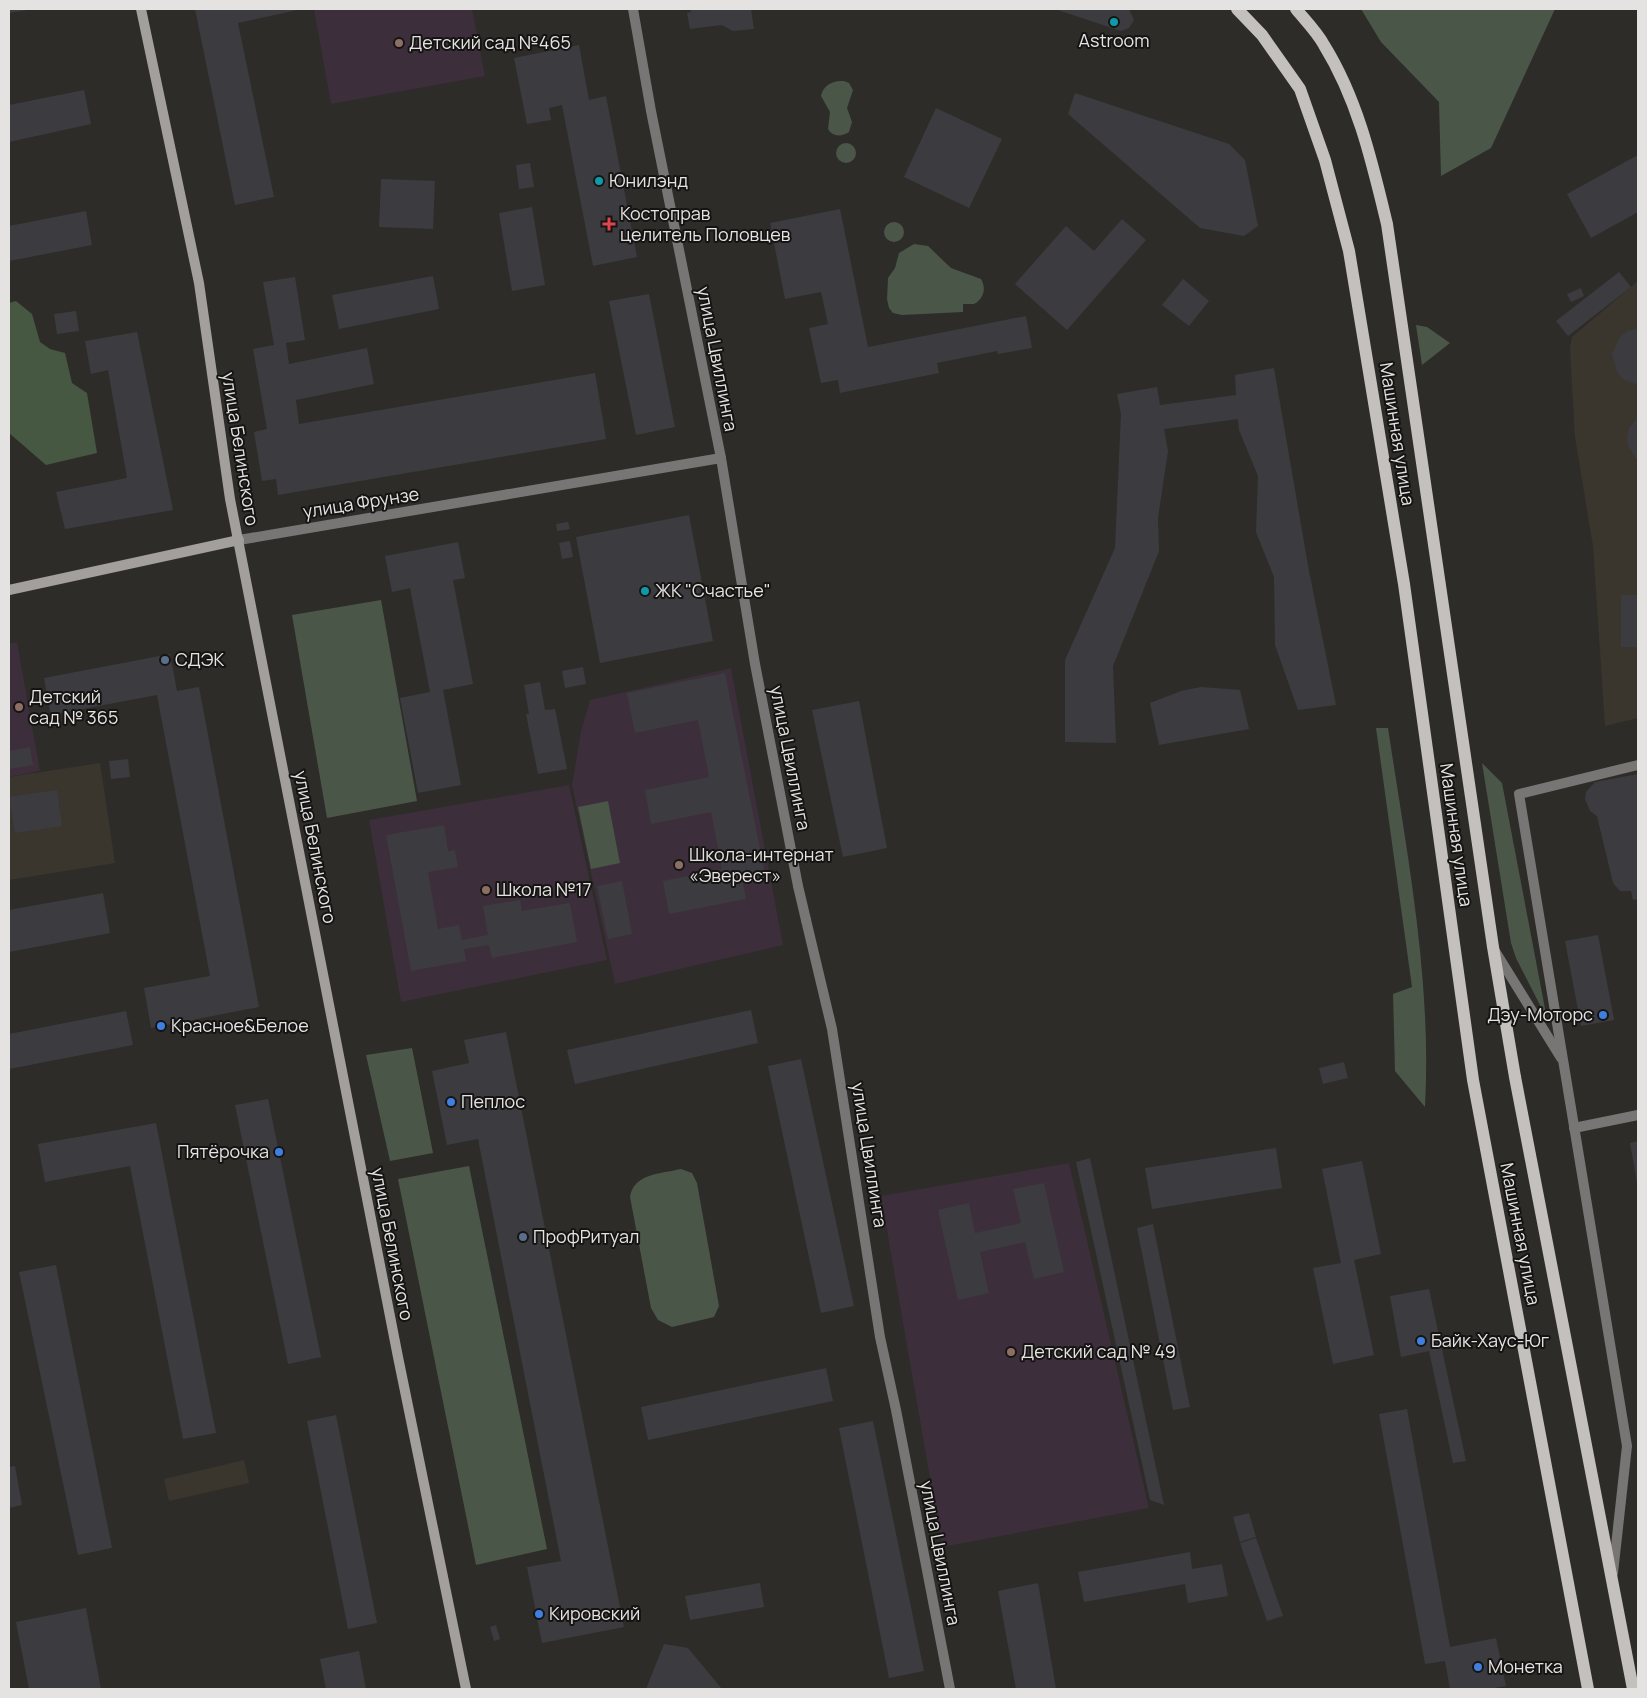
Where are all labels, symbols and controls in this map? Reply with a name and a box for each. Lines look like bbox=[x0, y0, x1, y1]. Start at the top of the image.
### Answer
marker: Astroom bbox=[1108, 16, 1120, 28]
place label: Astroom bbox=[1079, 28, 1149, 52]
place label: Детский сад №465 bbox=[409, 30, 571, 54]
marker: Детский сад №465 bbox=[393, 37, 405, 49]
place label: Юнилэнд bbox=[609, 168, 688, 192]
marker: Юнилэнд bbox=[593, 175, 605, 187]
place label: Костоправ целитель Половцев bbox=[620, 201, 791, 246]
marker: Костоправ целитель Половцев bbox=[602, 217, 616, 231]
street label: улица Цвиллинга bbox=[692, 284, 744, 433]
street label: Машинная улица bbox=[1375, 361, 1421, 507]
street label: улица Белинского bbox=[217, 370, 265, 527]
street label: улица Фрунзе bbox=[301, 481, 421, 523]
place label: ЖК "Счастье" bbox=[655, 578, 771, 602]
marker: ЖК "Счастье" bbox=[639, 585, 651, 597]
place label: СДЭК bbox=[175, 647, 224, 671]
marker: СДЭК bbox=[159, 654, 171, 666]
street label: улица Цвиллинга bbox=[765, 683, 817, 832]
place label: Детский сад № 365 bbox=[29, 684, 118, 729]
marker: Детский сад № 365 bbox=[13, 701, 25, 713]
street label: Машинная улица bbox=[1435, 762, 1479, 908]
street label: улица Белинского bbox=[289, 768, 343, 925]
place label: Школа-интернат «Эверест» bbox=[689, 842, 834, 887]
marker: Школа-интернат «Эверест» bbox=[673, 859, 685, 871]
place label: Школа №17 bbox=[496, 877, 592, 901]
marker: Школа №17 bbox=[480, 884, 492, 896]
place label: Дэу-Моторс bbox=[1487, 1002, 1593, 1026]
marker: Дэу-Моторс bbox=[1597, 1009, 1609, 1021]
place label: Красное&Белое bbox=[171, 1013, 309, 1037]
marker: Красное&Белое bbox=[155, 1020, 167, 1032]
street label: улица Цвиллинга bbox=[847, 1080, 893, 1229]
place label: Пеплос bbox=[461, 1089, 525, 1113]
marker: Пеплос bbox=[445, 1096, 457, 1108]
place label: Пятёрочка bbox=[177, 1139, 269, 1163]
marker: Пятёрочка bbox=[273, 1146, 285, 1158]
street label: Машинная улица bbox=[1495, 1160, 1547, 1307]
street label: улица Белинского bbox=[366, 1165, 420, 1322]
place label: ПрофРитуал bbox=[533, 1224, 639, 1248]
marker: ПрофРитуал bbox=[517, 1231, 529, 1243]
place label: Байк-Хаус-Юг bbox=[1431, 1328, 1549, 1352]
marker: Байк-Хаус-Юг bbox=[1415, 1335, 1427, 1347]
place label: Детский сад № 49 bbox=[1021, 1339, 1176, 1363]
marker: Детский сад № 49 bbox=[1005, 1346, 1017, 1358]
street label: улица Цвиллинга bbox=[915, 1478, 967, 1627]
place label: Кировский bbox=[549, 1601, 640, 1625]
marker: Кировский bbox=[533, 1608, 545, 1620]
place label: Монетка bbox=[1488, 1654, 1563, 1678]
marker: Монетка bbox=[1472, 1661, 1484, 1673]

